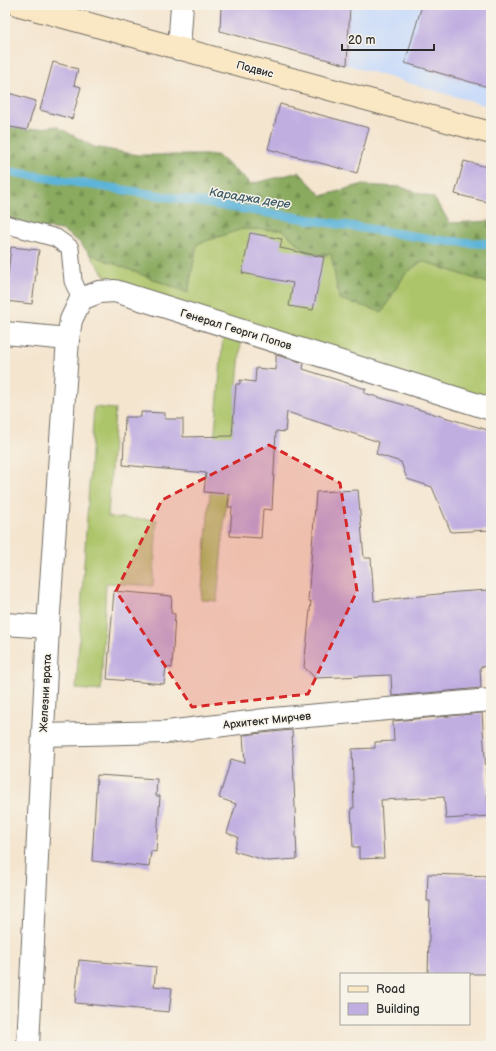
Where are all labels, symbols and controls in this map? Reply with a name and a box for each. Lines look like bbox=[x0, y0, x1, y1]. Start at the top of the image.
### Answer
scale bar bbox=[342, 26, 434, 52]
text: 20 m bbox=[348, 33, 375, 48]
street label: Подвис bbox=[235, 58, 275, 81]
water label: Караджа дере bbox=[208, 185, 292, 212]
street label: Генерал Георги Попов bbox=[179, 306, 293, 353]
street label: Железни врата bbox=[37, 653, 54, 733]
street label: Архитект Мирчев bbox=[222, 709, 312, 732]
legend bbox=[340, 973, 470, 1025]
text: Road bbox=[376, 982, 405, 997]
text: Building bbox=[376, 1002, 420, 1017]

